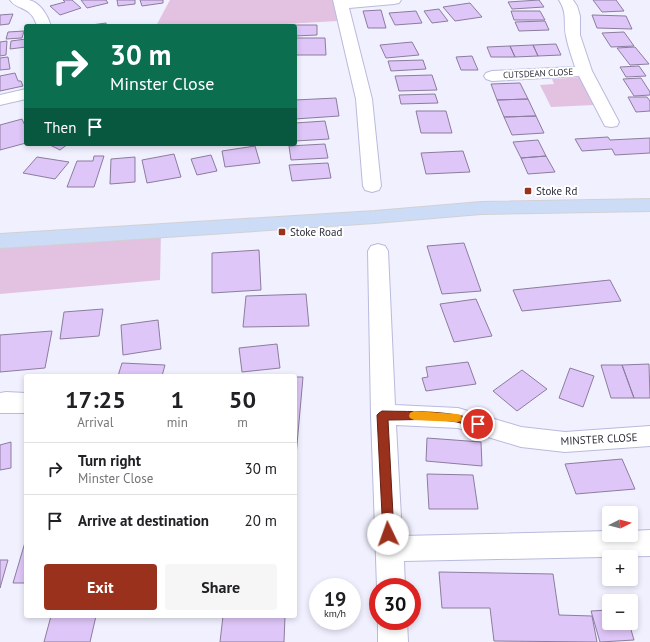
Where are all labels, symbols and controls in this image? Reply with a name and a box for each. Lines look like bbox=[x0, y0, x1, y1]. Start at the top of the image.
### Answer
text: 30 m bbox=[110, 36, 171, 73]
icon: right bbox=[44, 40, 96, 92]
street label: CUTSDEAN CLOSE bbox=[503, 66, 573, 80]
text: Minster Close bbox=[110, 72, 214, 95]
icon: arrive bbox=[84, 116, 106, 138]
text: Then bbox=[44, 118, 76, 137]
place label: Stoke Rd bbox=[536, 184, 578, 198]
marker: Stoke Rd bbox=[523, 186, 533, 196]
place label: Stoke Road bbox=[290, 225, 342, 239]
marker: Stoke Road bbox=[277, 227, 287, 237]
text: 17:25 bbox=[65, 384, 126, 415]
text: 1 bbox=[171, 384, 184, 415]
text: 50 bbox=[229, 384, 256, 415]
pin bbox=[461, 407, 495, 441]
icon: arrive bbox=[467, 413, 489, 435]
text: Arrival bbox=[77, 414, 114, 431]
text: min bbox=[167, 414, 188, 431]
text: m bbox=[237, 414, 248, 431]
street label: MINSTER CLOSE bbox=[560, 430, 638, 448]
text: Turn right bbox=[78, 451, 141, 470]
icon: right bbox=[44, 458, 66, 480]
text: 30 m bbox=[244, 459, 277, 478]
text: Minster Close bbox=[78, 470, 153, 487]
north arrow bbox=[602, 506, 638, 542]
map controls bbox=[602, 506, 638, 630]
icon: arrive bbox=[44, 510, 66, 532]
text: Arrive at destination bbox=[78, 511, 209, 530]
text: 20 m bbox=[244, 511, 277, 530]
position arrow bbox=[367, 513, 409, 555]
button: + bbox=[602, 550, 638, 586]
button: Exit bbox=[44, 564, 157, 610]
button: Share bbox=[165, 564, 277, 610]
speed limit sign: 30 bbox=[369, 578, 421, 630]
text: 19 bbox=[324, 586, 346, 612]
button: − bbox=[602, 594, 638, 630]
text: km/h bbox=[324, 607, 346, 620]

